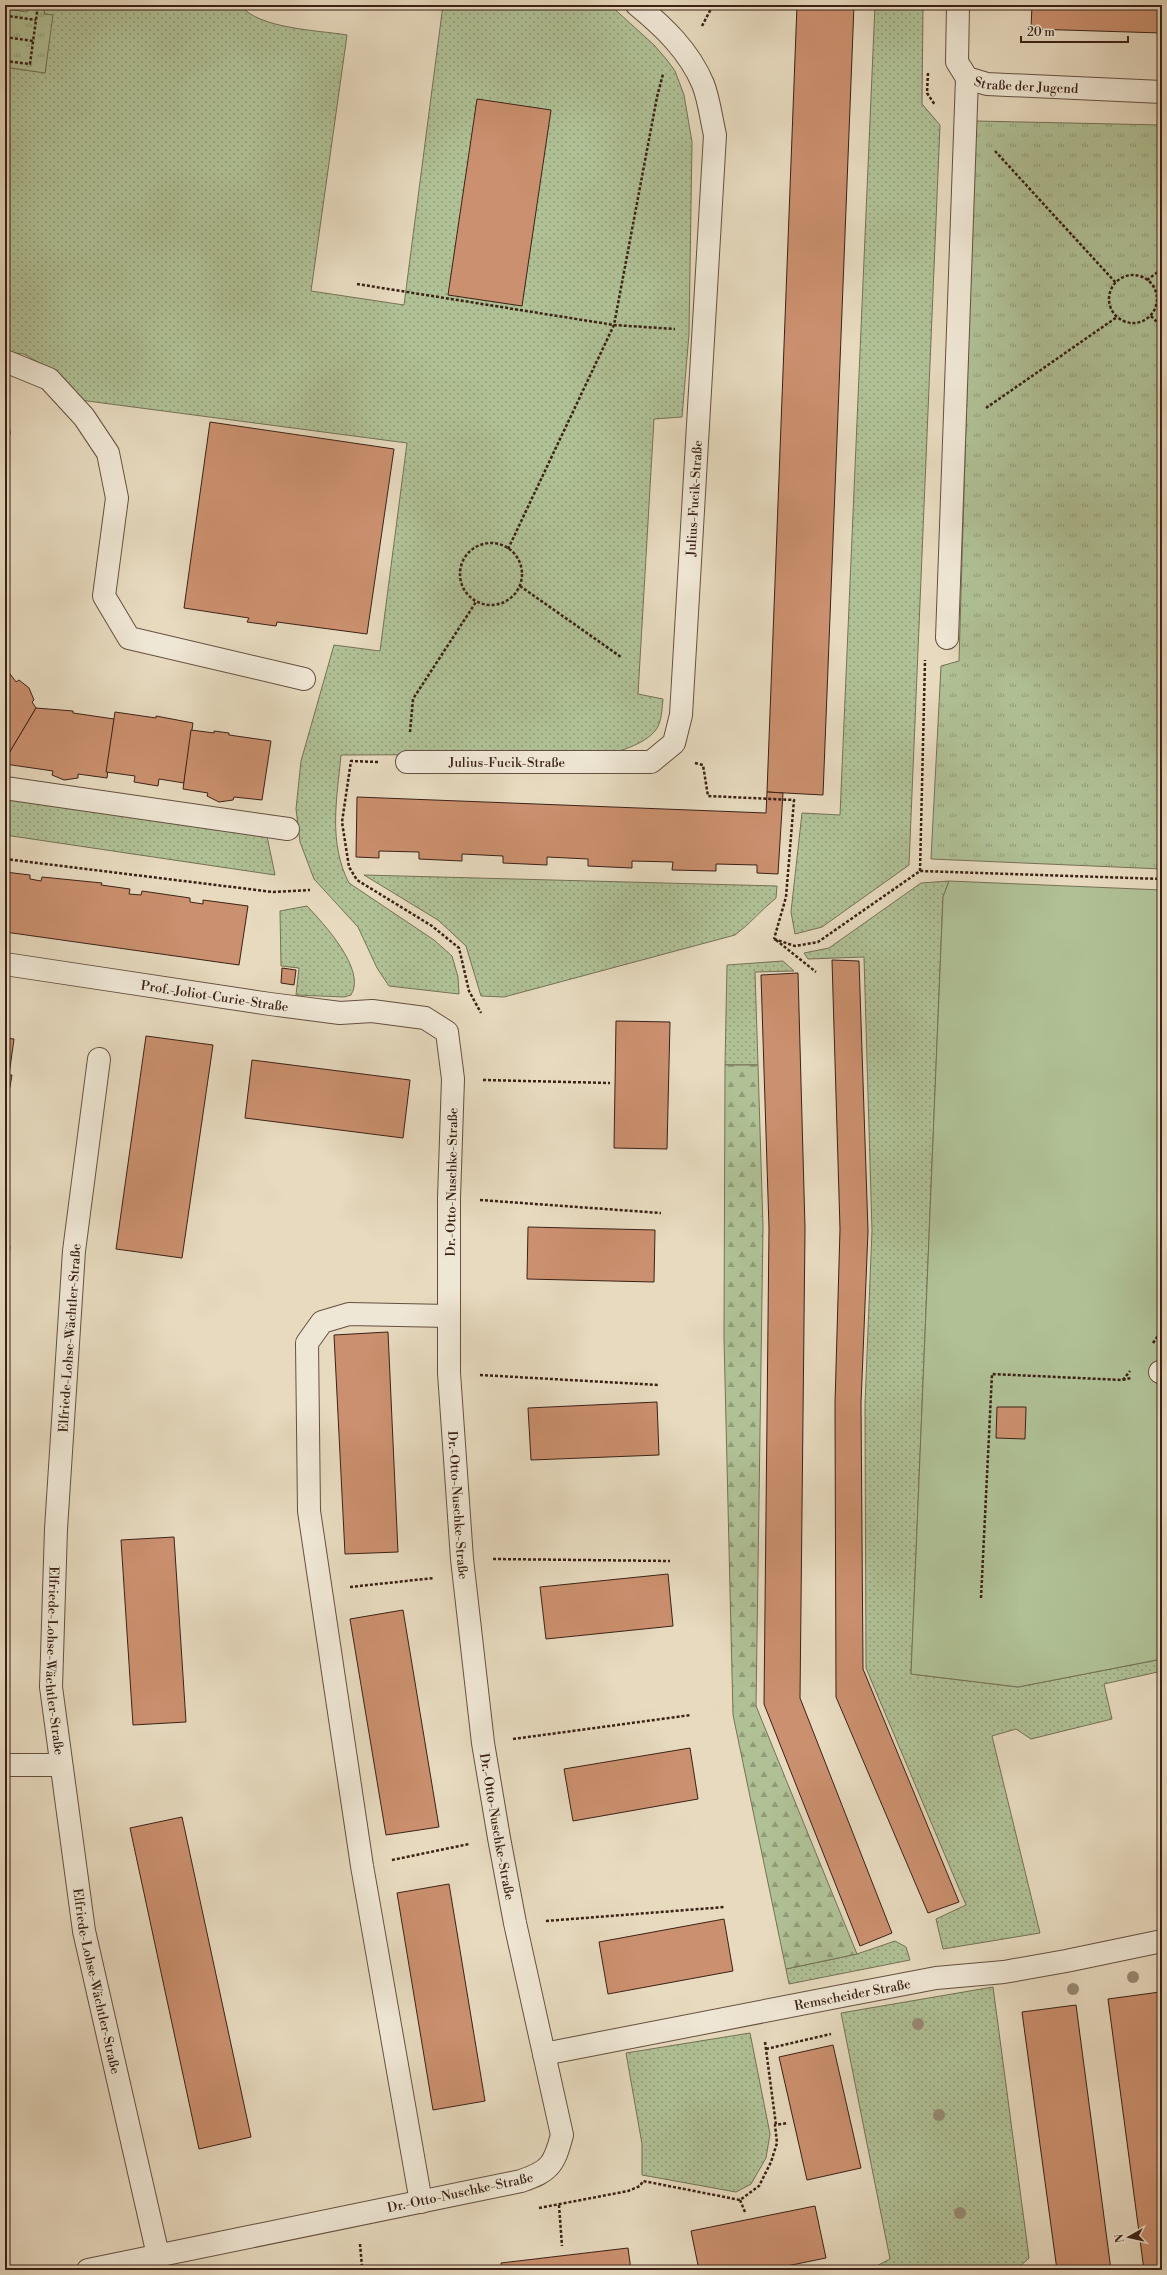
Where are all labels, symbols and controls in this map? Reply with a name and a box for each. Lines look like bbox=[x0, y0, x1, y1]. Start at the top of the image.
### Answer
scale bar bbox=[1021, 18, 1128, 44]
text: 20 m bbox=[1027, 25, 1055, 40]
street label: Straße der Jugend bbox=[972, 74, 1079, 97]
street label: Julius-Fucik-Straße bbox=[683, 439, 706, 558]
street label: Julius-Fucik-Straße bbox=[448, 755, 566, 771]
street label: Prof.-Joliot-Curie-Straße bbox=[140, 978, 290, 1015]
street label: Dr.-Otto-Nuschke-Straße bbox=[443, 1107, 461, 1257]
street label: Elfriede-Lohse-Wächtler-Straße bbox=[55, 1243, 85, 1433]
street label: Dr.-Otto-Nuschke-Straße bbox=[444, 1430, 471, 1581]
street label: Elfriede-Lohse-Wächtler-Straße bbox=[42, 1566, 67, 1756]
street label: Dr.-Otto-Nuschke-Straße bbox=[476, 1752, 518, 1902]
street label: Elfriede-Lohse-Wächtler-Straße bbox=[69, 1887, 123, 2076]
street label: Remscheider Straße bbox=[793, 1976, 912, 2014]
street label: Dr.-Otto-Nuschke-Straße bbox=[386, 2170, 535, 2216]
north arrow bbox=[1109, 2217, 1149, 2257]
text: N bbox=[1113, 2233, 1128, 2244]

